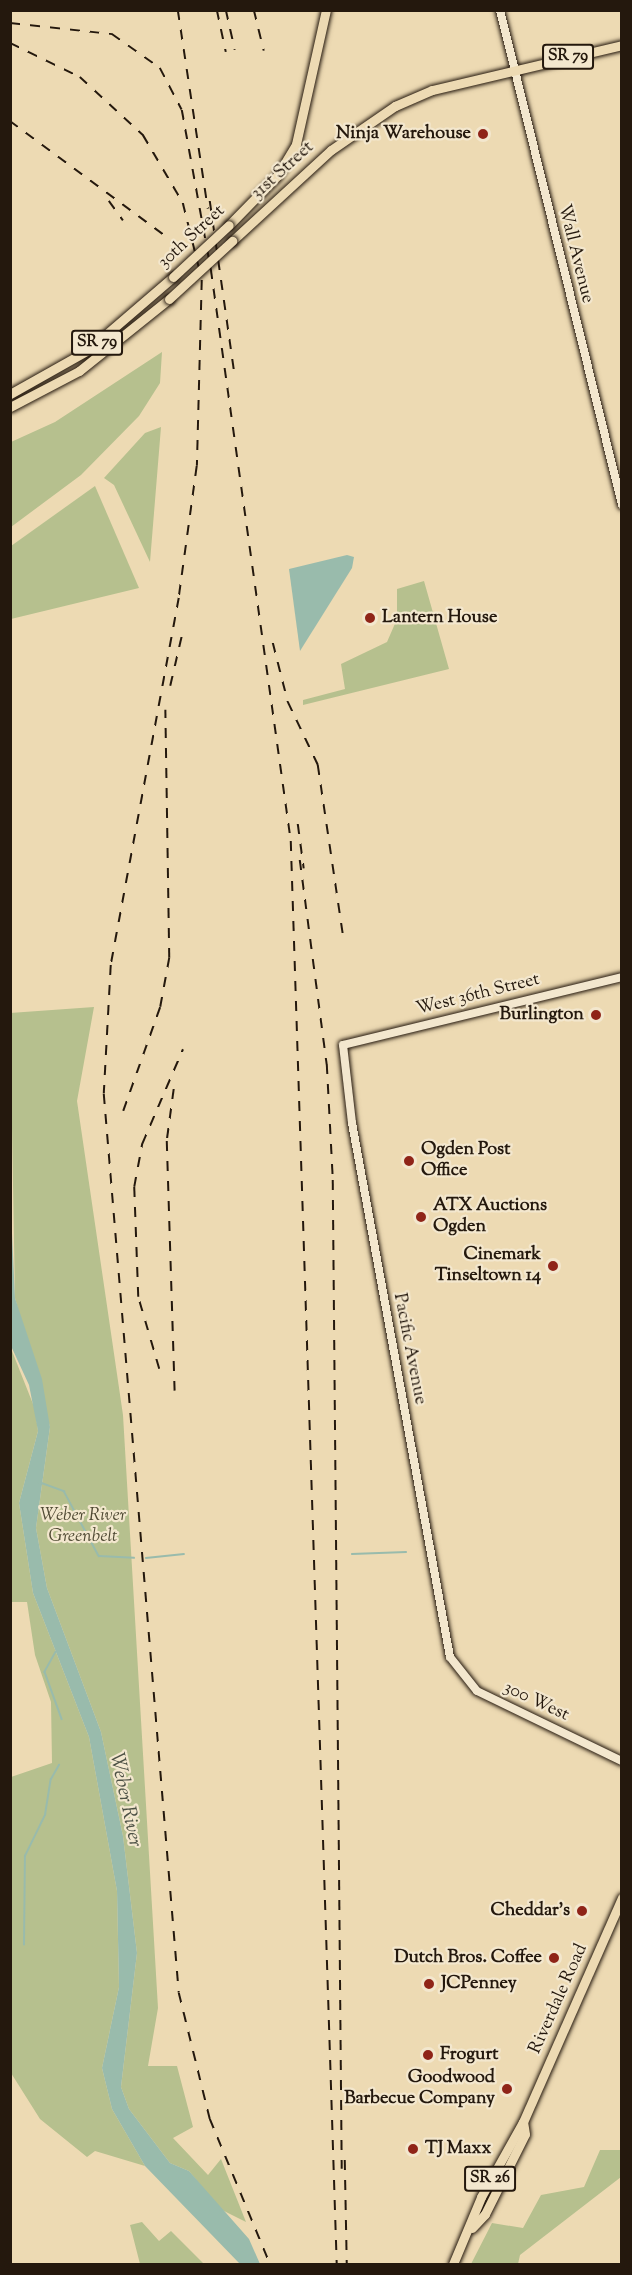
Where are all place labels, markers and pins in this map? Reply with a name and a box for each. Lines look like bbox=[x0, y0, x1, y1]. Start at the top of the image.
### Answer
place label: Ninja Warehouse bbox=[336, 123, 471, 145]
marker: Ninja Warehouse bbox=[476, 127, 490, 141]
place label: Lantern House bbox=[382, 607, 497, 629]
marker: Lantern House bbox=[363, 611, 377, 625]
place label: Burlington bbox=[500, 1004, 584, 1026]
marker: Burlington bbox=[589, 1008, 603, 1022]
place label: Ogden Post Office bbox=[421, 1140, 510, 1182]
marker: Ogden Post Office bbox=[402, 1154, 416, 1168]
place label: ATX Auctions Ogden bbox=[433, 1196, 547, 1238]
marker: ATX Auctions Ogden bbox=[414, 1210, 428, 1224]
place label: Cinemark Tinseltown 14 bbox=[435, 1245, 541, 1288]
marker: Cinemark Tinseltown 14 bbox=[546, 1259, 560, 1273]
place label: Cheddar's bbox=[490, 1900, 570, 1922]
marker: Cheddar's bbox=[575, 1904, 589, 1918]
place label: Dutch Bros. Coffee bbox=[394, 1947, 542, 1969]
marker: Dutch Bros. Coffee bbox=[547, 1951, 561, 1965]
place label: JCPenney bbox=[441, 1973, 517, 1995]
marker: JCPenney bbox=[422, 1977, 436, 1991]
place label: Frogurt bbox=[440, 2044, 498, 2066]
marker: Frogurt bbox=[421, 2048, 435, 2062]
place label: Goodwood Barbecue Company bbox=[344, 2068, 495, 2110]
marker: Goodwood Barbecue Company bbox=[500, 2082, 514, 2096]
place label: TJ Maxx bbox=[425, 2138, 491, 2160]
marker: TJ Maxx bbox=[406, 2142, 420, 2156]

